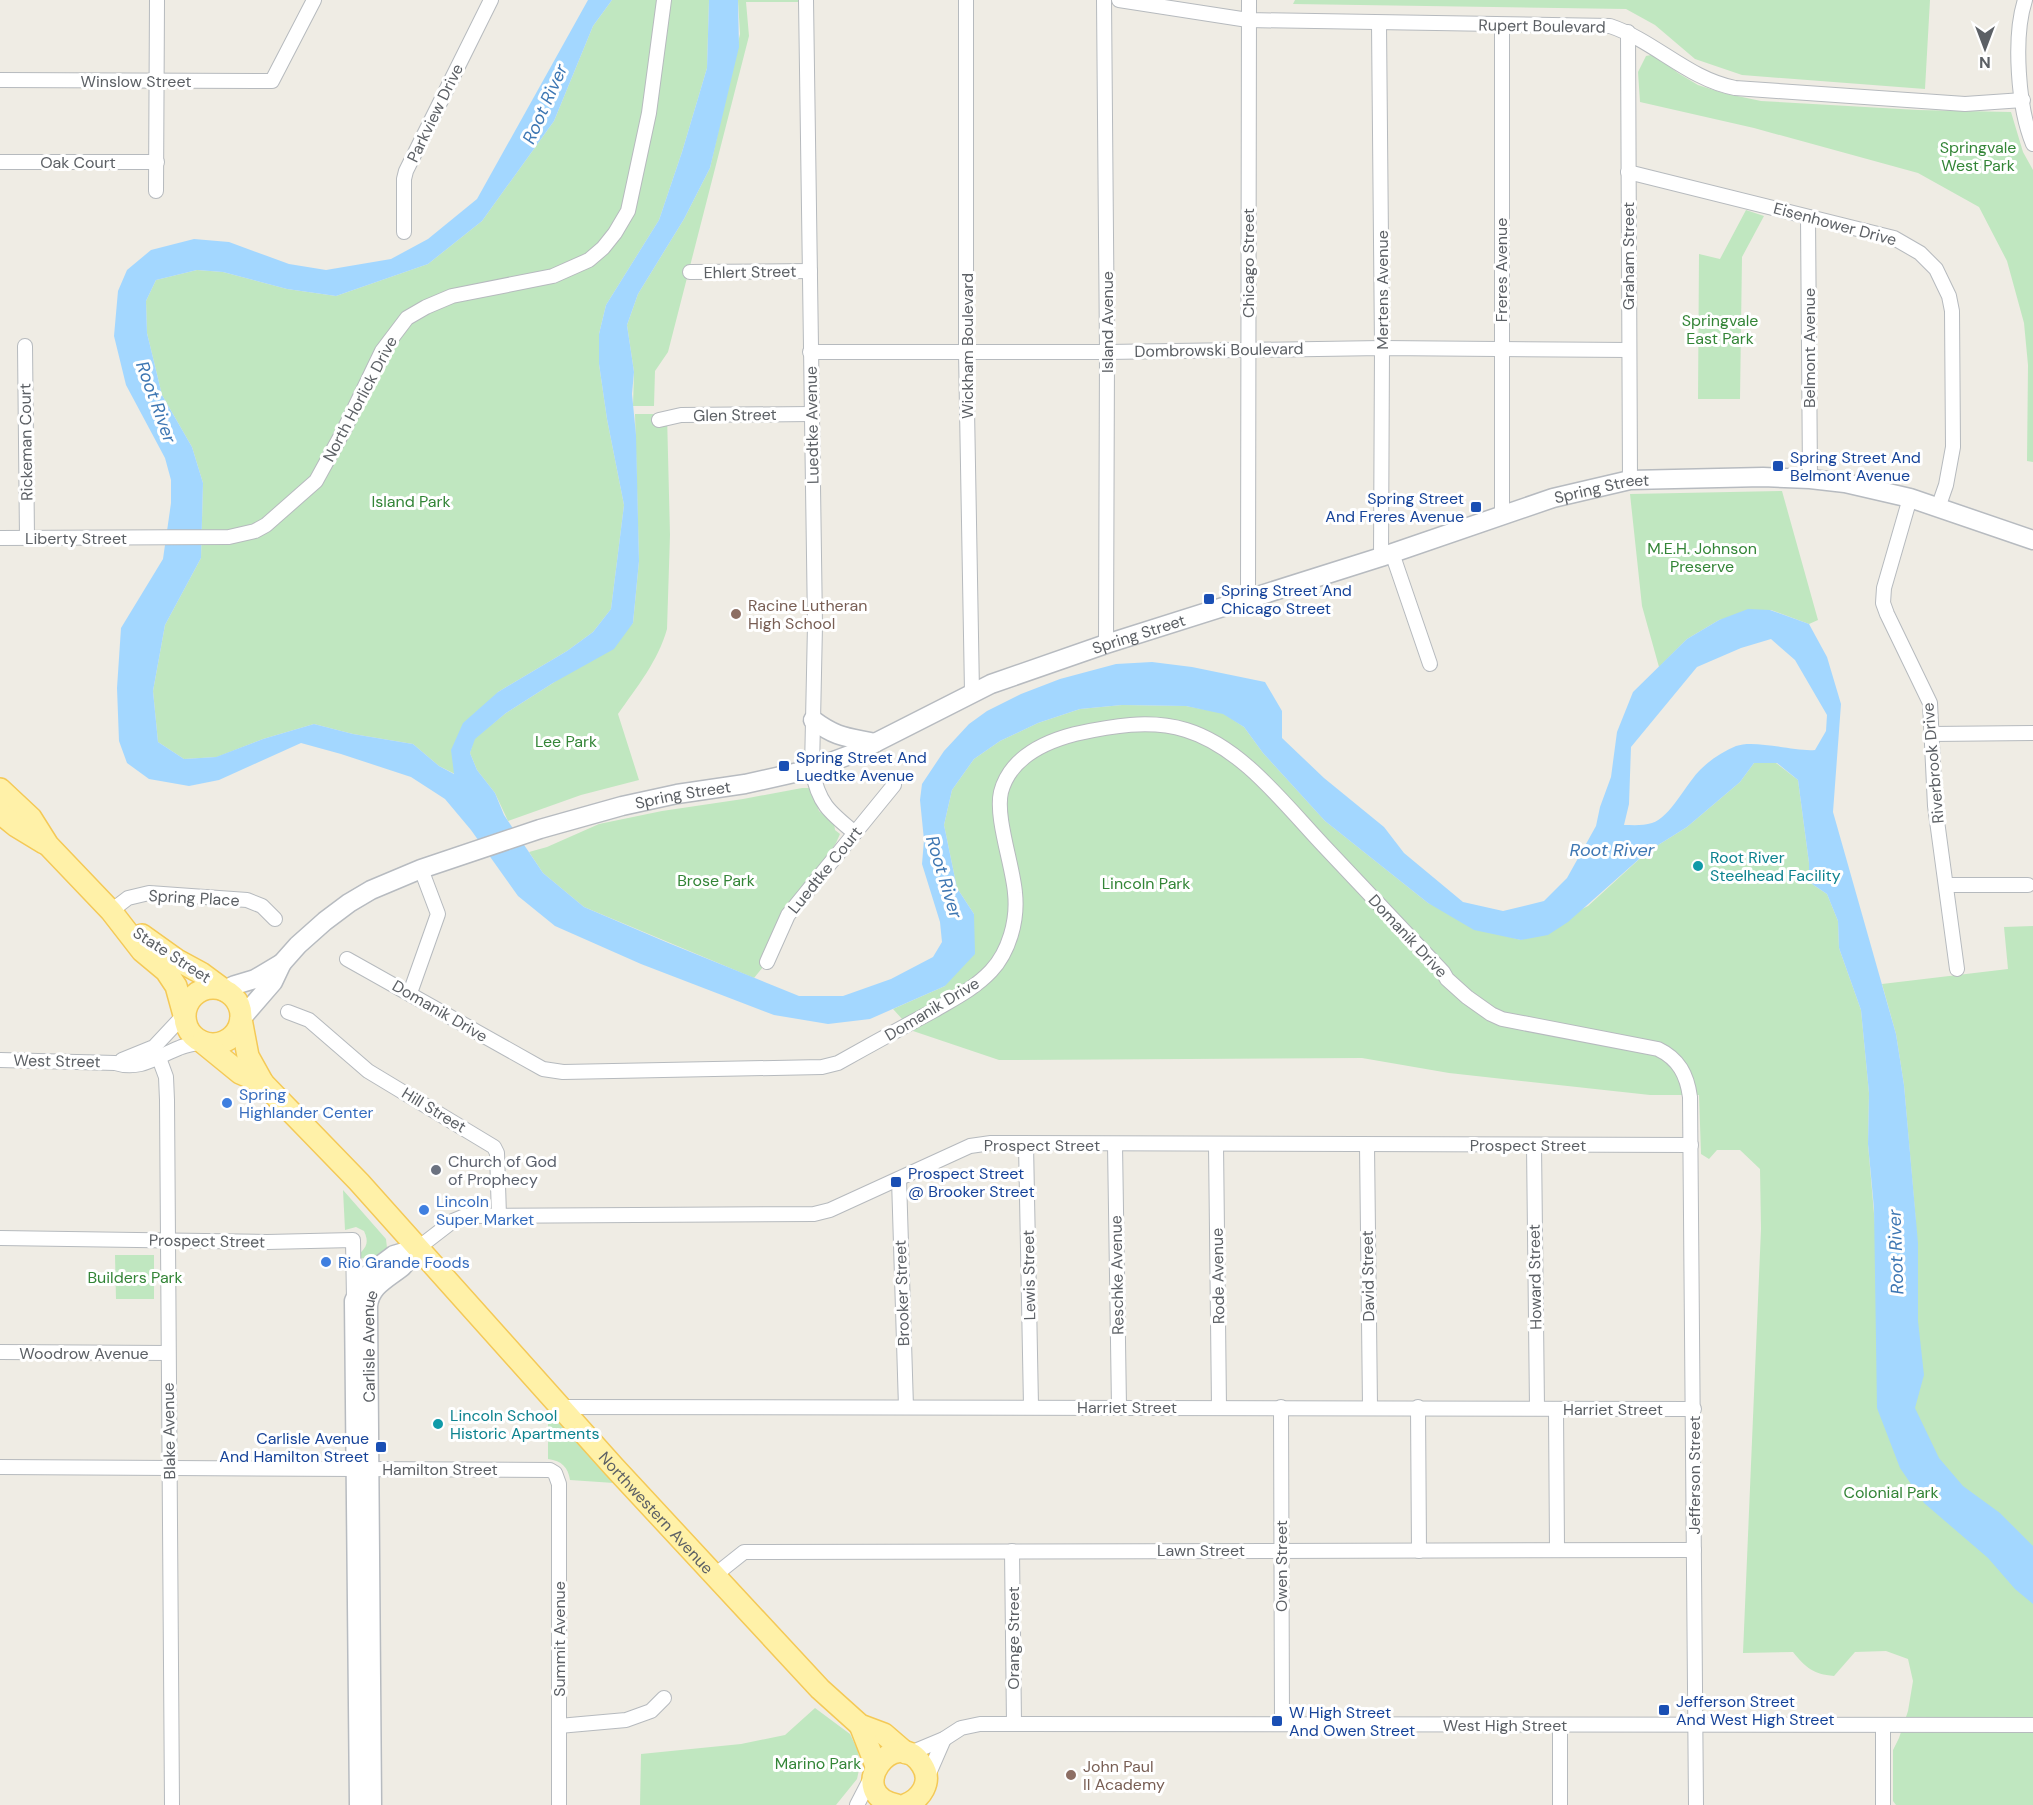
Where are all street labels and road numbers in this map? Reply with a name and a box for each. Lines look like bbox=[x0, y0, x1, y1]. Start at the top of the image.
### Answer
street label: Rupert Boulevard bbox=[1478, 14, 1606, 38]
street label: Parkview Drive bbox=[402, 60, 468, 166]
street label: Winslow Street bbox=[80, 71, 192, 92]
street label: Oak Court bbox=[40, 152, 116, 173]
street label: Eisenhower Drive bbox=[1771, 197, 1899, 251]
street label: Graham Street bbox=[1618, 202, 1639, 310]
street label: Chicago Street bbox=[1238, 208, 1259, 318]
street label: Freres Avenue bbox=[1491, 218, 1512, 322]
street label: Mertens Avenue bbox=[1372, 230, 1393, 350]
street label: Ehlert Street bbox=[703, 261, 797, 283]
street label: Island Avenue bbox=[1097, 271, 1118, 373]
street label: Wickham Boulevard bbox=[957, 273, 978, 419]
street label: Belmont Avenue bbox=[1799, 288, 1820, 408]
street label: North Horlick Drive bbox=[318, 333, 402, 465]
street label: Dombrowski Boulevard bbox=[1134, 338, 1304, 362]
street label: Luedtke Avenue bbox=[800, 366, 824, 484]
street label: Rickeman Court bbox=[14, 383, 38, 501]
street label: Glen Street bbox=[693, 404, 777, 426]
street label: Spring Street bbox=[1552, 469, 1649, 508]
street label: Liberty Street bbox=[25, 528, 127, 549]
street label: Spring Street bbox=[1089, 609, 1188, 659]
street label: Riverbrook Drive bbox=[1917, 702, 1949, 824]
street label: Spring Street bbox=[633, 776, 732, 813]
street label: Luedtke Court bbox=[783, 822, 867, 918]
street label: Spring Place bbox=[148, 885, 240, 911]
street label: Domanik Drive bbox=[1364, 890, 1452, 982]
street label: State Street bbox=[129, 922, 215, 988]
street label: Domanik Drive bbox=[881, 973, 983, 1045]
street label: Domanik Drive bbox=[389, 975, 491, 1047]
street label: West Street bbox=[13, 1050, 101, 1072]
street label: Hill Street bbox=[398, 1083, 470, 1137]
street label: Prospect Street bbox=[984, 1135, 1100, 1156]
street label: Prospect Street bbox=[1470, 1135, 1586, 1156]
street label: Reschke Avenue bbox=[1105, 1215, 1129, 1335]
street label: Howard Street bbox=[1524, 1224, 1546, 1330]
street label: Rode Avenue bbox=[1207, 1228, 1229, 1324]
street label: Prospect Street bbox=[149, 1229, 265, 1253]
street label: Lewis Street bbox=[1018, 1230, 1040, 1320]
street label: David Street bbox=[1357, 1230, 1379, 1322]
street label: Brooker Street bbox=[890, 1239, 914, 1347]
street label: Carlisle Avenue bbox=[357, 1286, 383, 1403]
street label: Woodrow Avenue bbox=[19, 1343, 149, 1364]
street label: Blake Avenue bbox=[158, 1382, 180, 1480]
street label: Harriet Street bbox=[1077, 1397, 1177, 1418]
street label: Harriet Street bbox=[1563, 1399, 1663, 1420]
street label: Jefferson Street bbox=[1684, 1416, 1705, 1534]
street label: Northwestern Avenue bbox=[594, 1447, 718, 1578]
street label: Hamilton Street bbox=[382, 1459, 498, 1480]
street label: Owen Street bbox=[1271, 1520, 1292, 1612]
street label: Lawn Street bbox=[1157, 1540, 1245, 1561]
street label: Summit Avenue bbox=[549, 1581, 570, 1697]
street label: Orange Street bbox=[1003, 1586, 1024, 1690]
street label: West High Street bbox=[1443, 1715, 1567, 1736]

